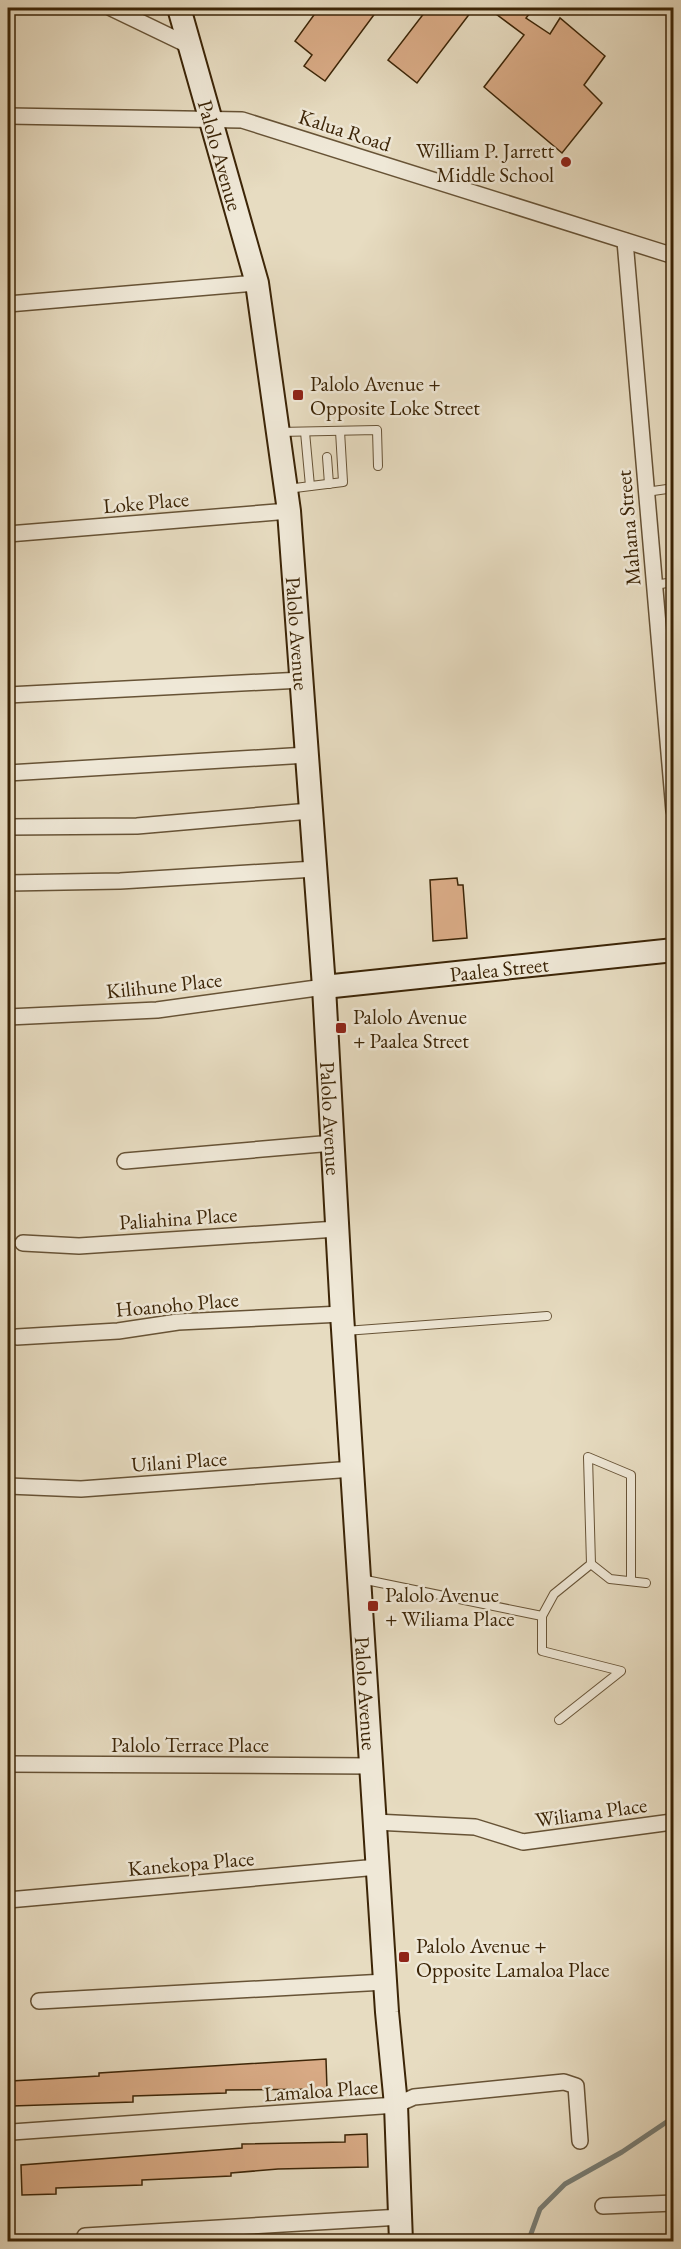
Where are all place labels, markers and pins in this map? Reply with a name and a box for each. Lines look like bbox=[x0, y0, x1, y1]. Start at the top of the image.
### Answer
place label: William P. Jarrett Middle School bbox=[416, 137, 554, 188]
marker: William P. Jarrett Middle School bbox=[559, 155, 573, 169]
place label: Palolo Avenue + Opposite Loke Street bbox=[310, 370, 480, 421]
marker: Palolo Avenue + Opposite Loke Street bbox=[291, 388, 305, 402]
place label: Palolo Avenue + Paalea Street bbox=[353, 1003, 469, 1054]
marker: Palolo Avenue + Paalea Street bbox=[334, 1021, 348, 1035]
place label: Palolo Avenue + Wiliama Place bbox=[385, 1581, 514, 1632]
marker: Palolo Avenue + Wiliama Place bbox=[366, 1599, 380, 1613]
place label: Palolo Avenue + Opposite Lamaloa Place bbox=[416, 1932, 609, 1983]
marker: Palolo Avenue + Opposite Lamaloa Place bbox=[397, 1950, 411, 1964]

